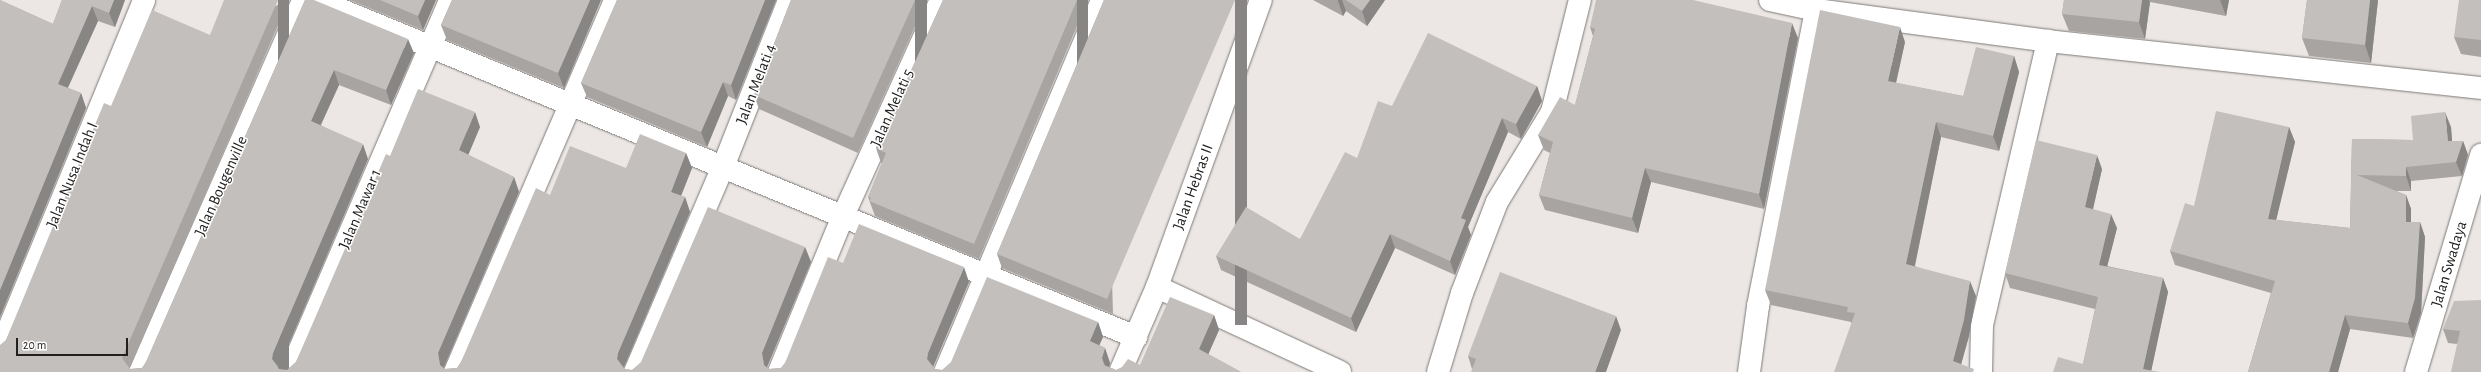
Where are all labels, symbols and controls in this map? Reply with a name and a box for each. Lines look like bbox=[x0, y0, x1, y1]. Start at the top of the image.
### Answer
street label: Jalan Melati 4 bbox=[732, 41, 780, 127]
street label: Jalan Melati 5 bbox=[866, 66, 918, 150]
street label: Jalan Nusa Indah I bbox=[42, 119, 102, 231]
street label: Jalan Bougenville bbox=[190, 133, 252, 239]
street label: Jalan Hebras II bbox=[1169, 142, 1217, 232]
street label: Jalan Mawar 1 bbox=[335, 166, 385, 252]
street label: Jalan Swadaya bbox=[2427, 219, 2471, 309]
scale bar bbox=[18, 330, 130, 356]
text: 20 m bbox=[23, 339, 46, 351]

